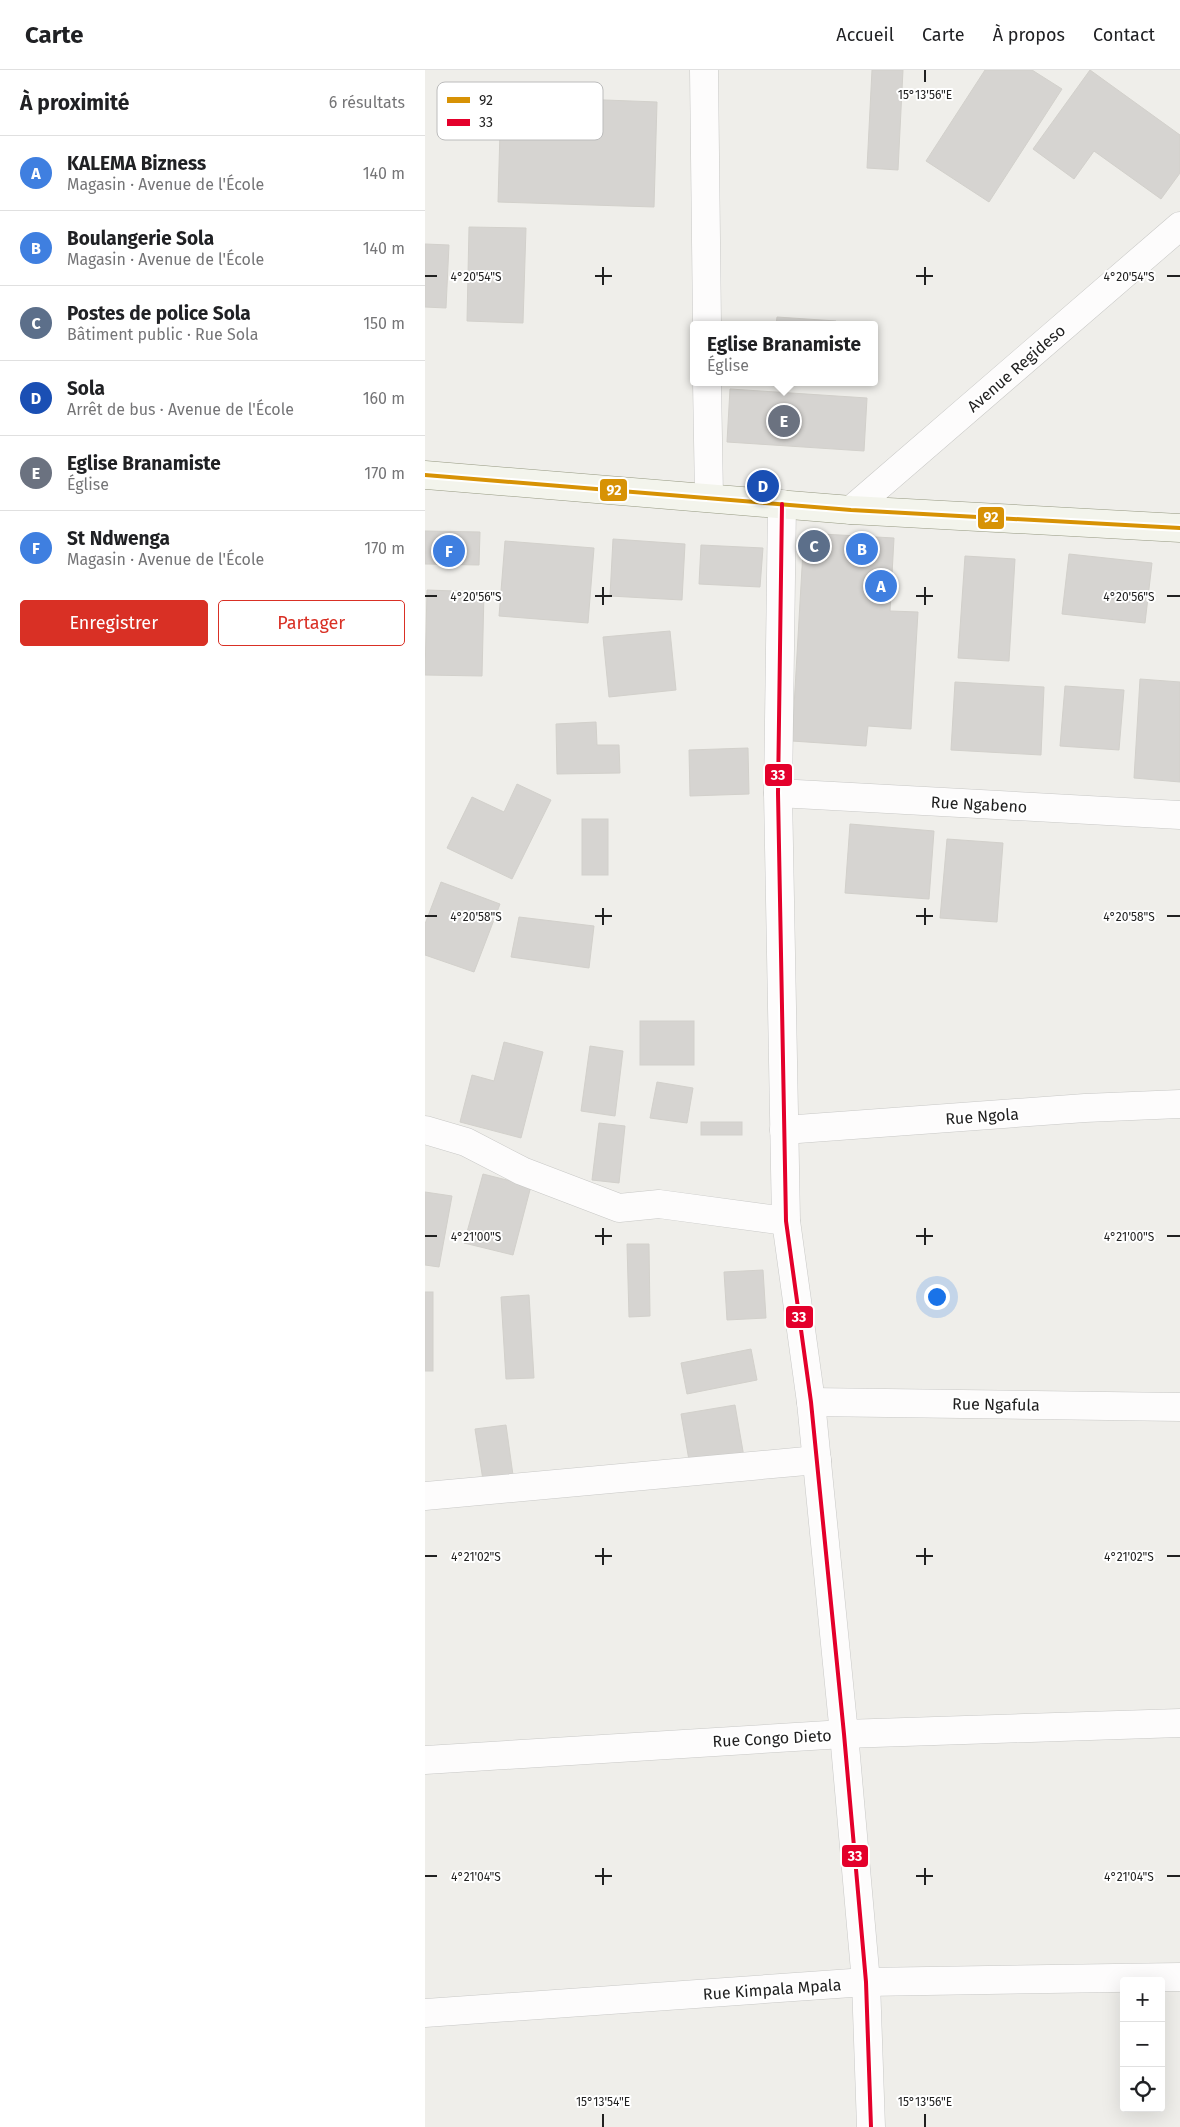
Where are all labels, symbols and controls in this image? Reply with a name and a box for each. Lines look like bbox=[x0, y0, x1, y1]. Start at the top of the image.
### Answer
text: Carte bbox=[25, 21, 83, 49]
text: Accueil bbox=[836, 24, 894, 46]
text: Carte bbox=[922, 24, 965, 46]
text: À propos bbox=[993, 24, 1065, 46]
text: Contact bbox=[1093, 24, 1155, 46]
legend bbox=[437, 82, 603, 140]
text: 15°13'56"E bbox=[898, 88, 952, 102]
text: À proximité bbox=[20, 90, 129, 116]
text: 92 bbox=[479, 92, 493, 109]
text: 6 résultats bbox=[329, 93, 405, 112]
text: 33 bbox=[479, 114, 493, 131]
text: KALEMA Bizness bbox=[67, 152, 206, 175]
text: A bbox=[31, 164, 41, 183]
text: 140 m bbox=[363, 164, 405, 183]
text: Magasin · Avenue de l'École bbox=[67, 175, 264, 194]
text: Boulangerie Sola bbox=[67, 227, 214, 250]
text: B bbox=[31, 239, 41, 258]
text: 140 m bbox=[363, 239, 405, 258]
text: Magasin · Avenue de l'École bbox=[67, 250, 264, 269]
text: 4°20'54"S bbox=[451, 270, 502, 284]
text: 4°20'54"S bbox=[1104, 270, 1155, 284]
text: Postes de police Sola bbox=[67, 302, 251, 325]
text: C bbox=[31, 314, 41, 333]
text: 150 m bbox=[363, 314, 405, 333]
popup bbox=[690, 321, 878, 386]
street label: Avenue Regideso bbox=[964, 321, 1069, 416]
text: Bâtiment public · Rue Sola bbox=[67, 325, 258, 344]
text: Eglise Branamiste bbox=[707, 333, 861, 356]
text: Église bbox=[707, 356, 749, 375]
text: Sola bbox=[67, 377, 105, 400]
text: D bbox=[31, 389, 41, 408]
text: 160 m bbox=[363, 389, 405, 408]
text: Arrêt de bus · Avenue de l'École bbox=[67, 400, 294, 419]
pin: E bbox=[768, 402, 800, 440]
text: Eglise Branamiste bbox=[67, 452, 221, 475]
text: E bbox=[32, 464, 40, 483]
text: 170 m bbox=[364, 464, 405, 483]
pin: D bbox=[747, 467, 779, 505]
text: Église bbox=[67, 475, 109, 494]
line badge: 92 bbox=[599, 478, 628, 502]
text: 92 bbox=[607, 482, 621, 499]
line badge: 92 bbox=[977, 506, 1005, 530]
text: 92 bbox=[984, 509, 998, 526]
text: St Ndwenga bbox=[67, 527, 170, 550]
pin: C bbox=[798, 527, 830, 565]
pin: B bbox=[846, 530, 878, 568]
pin: F bbox=[433, 532, 465, 570]
text: F bbox=[32, 539, 40, 558]
text: 170 m bbox=[364, 539, 405, 558]
text: Magasin · Avenue de l'École bbox=[67, 550, 264, 569]
pin: A bbox=[865, 567, 897, 605]
text: 4°20'56"S bbox=[450, 590, 502, 604]
text: 4°20'56"S bbox=[1103, 590, 1155, 604]
button: Enregistrer bbox=[20, 600, 208, 646]
button: Partager bbox=[218, 600, 405, 646]
line badge: 33 bbox=[764, 763, 793, 787]
text: 33 bbox=[770, 767, 785, 784]
street label: Rue Ngabeno bbox=[930, 792, 1028, 817]
text: 4°20'58"S bbox=[450, 910, 502, 924]
text: 4°20'58"S bbox=[1103, 910, 1155, 924]
street label: Rue Ngola bbox=[945, 1104, 1019, 1129]
text: 4°21'00"S bbox=[451, 1230, 502, 1244]
text: 4°21'00"S bbox=[1104, 1230, 1155, 1244]
your location bbox=[924, 1284, 950, 1310]
line badge: 33 bbox=[785, 1305, 814, 1329]
text: 33 bbox=[791, 1309, 806, 1326]
street label: Rue Ngafula bbox=[952, 1394, 1040, 1415]
text: 4°21'02"S bbox=[451, 1550, 501, 1564]
text: 4°21'02"S bbox=[1104, 1550, 1154, 1564]
street label: Rue Congo Dieto bbox=[712, 1726, 832, 1751]
line badge: 33 bbox=[841, 1844, 869, 1868]
text: 33 bbox=[847, 1848, 862, 1865]
text: 4°21'04"S bbox=[451, 1870, 501, 1884]
text: 4°21'04"S bbox=[1104, 1870, 1154, 1884]
street label: Rue Kimpala Mpala bbox=[702, 1975, 842, 2004]
map controls bbox=[1120, 1977, 1165, 2112]
button: + bbox=[1120, 1977, 1165, 2022]
button: − bbox=[1120, 2022, 1165, 2067]
button: locate bbox=[1120, 2067, 1165, 2112]
text: 15°13'54"E bbox=[576, 2095, 630, 2109]
text: 15°13'56"E bbox=[898, 2095, 952, 2109]

